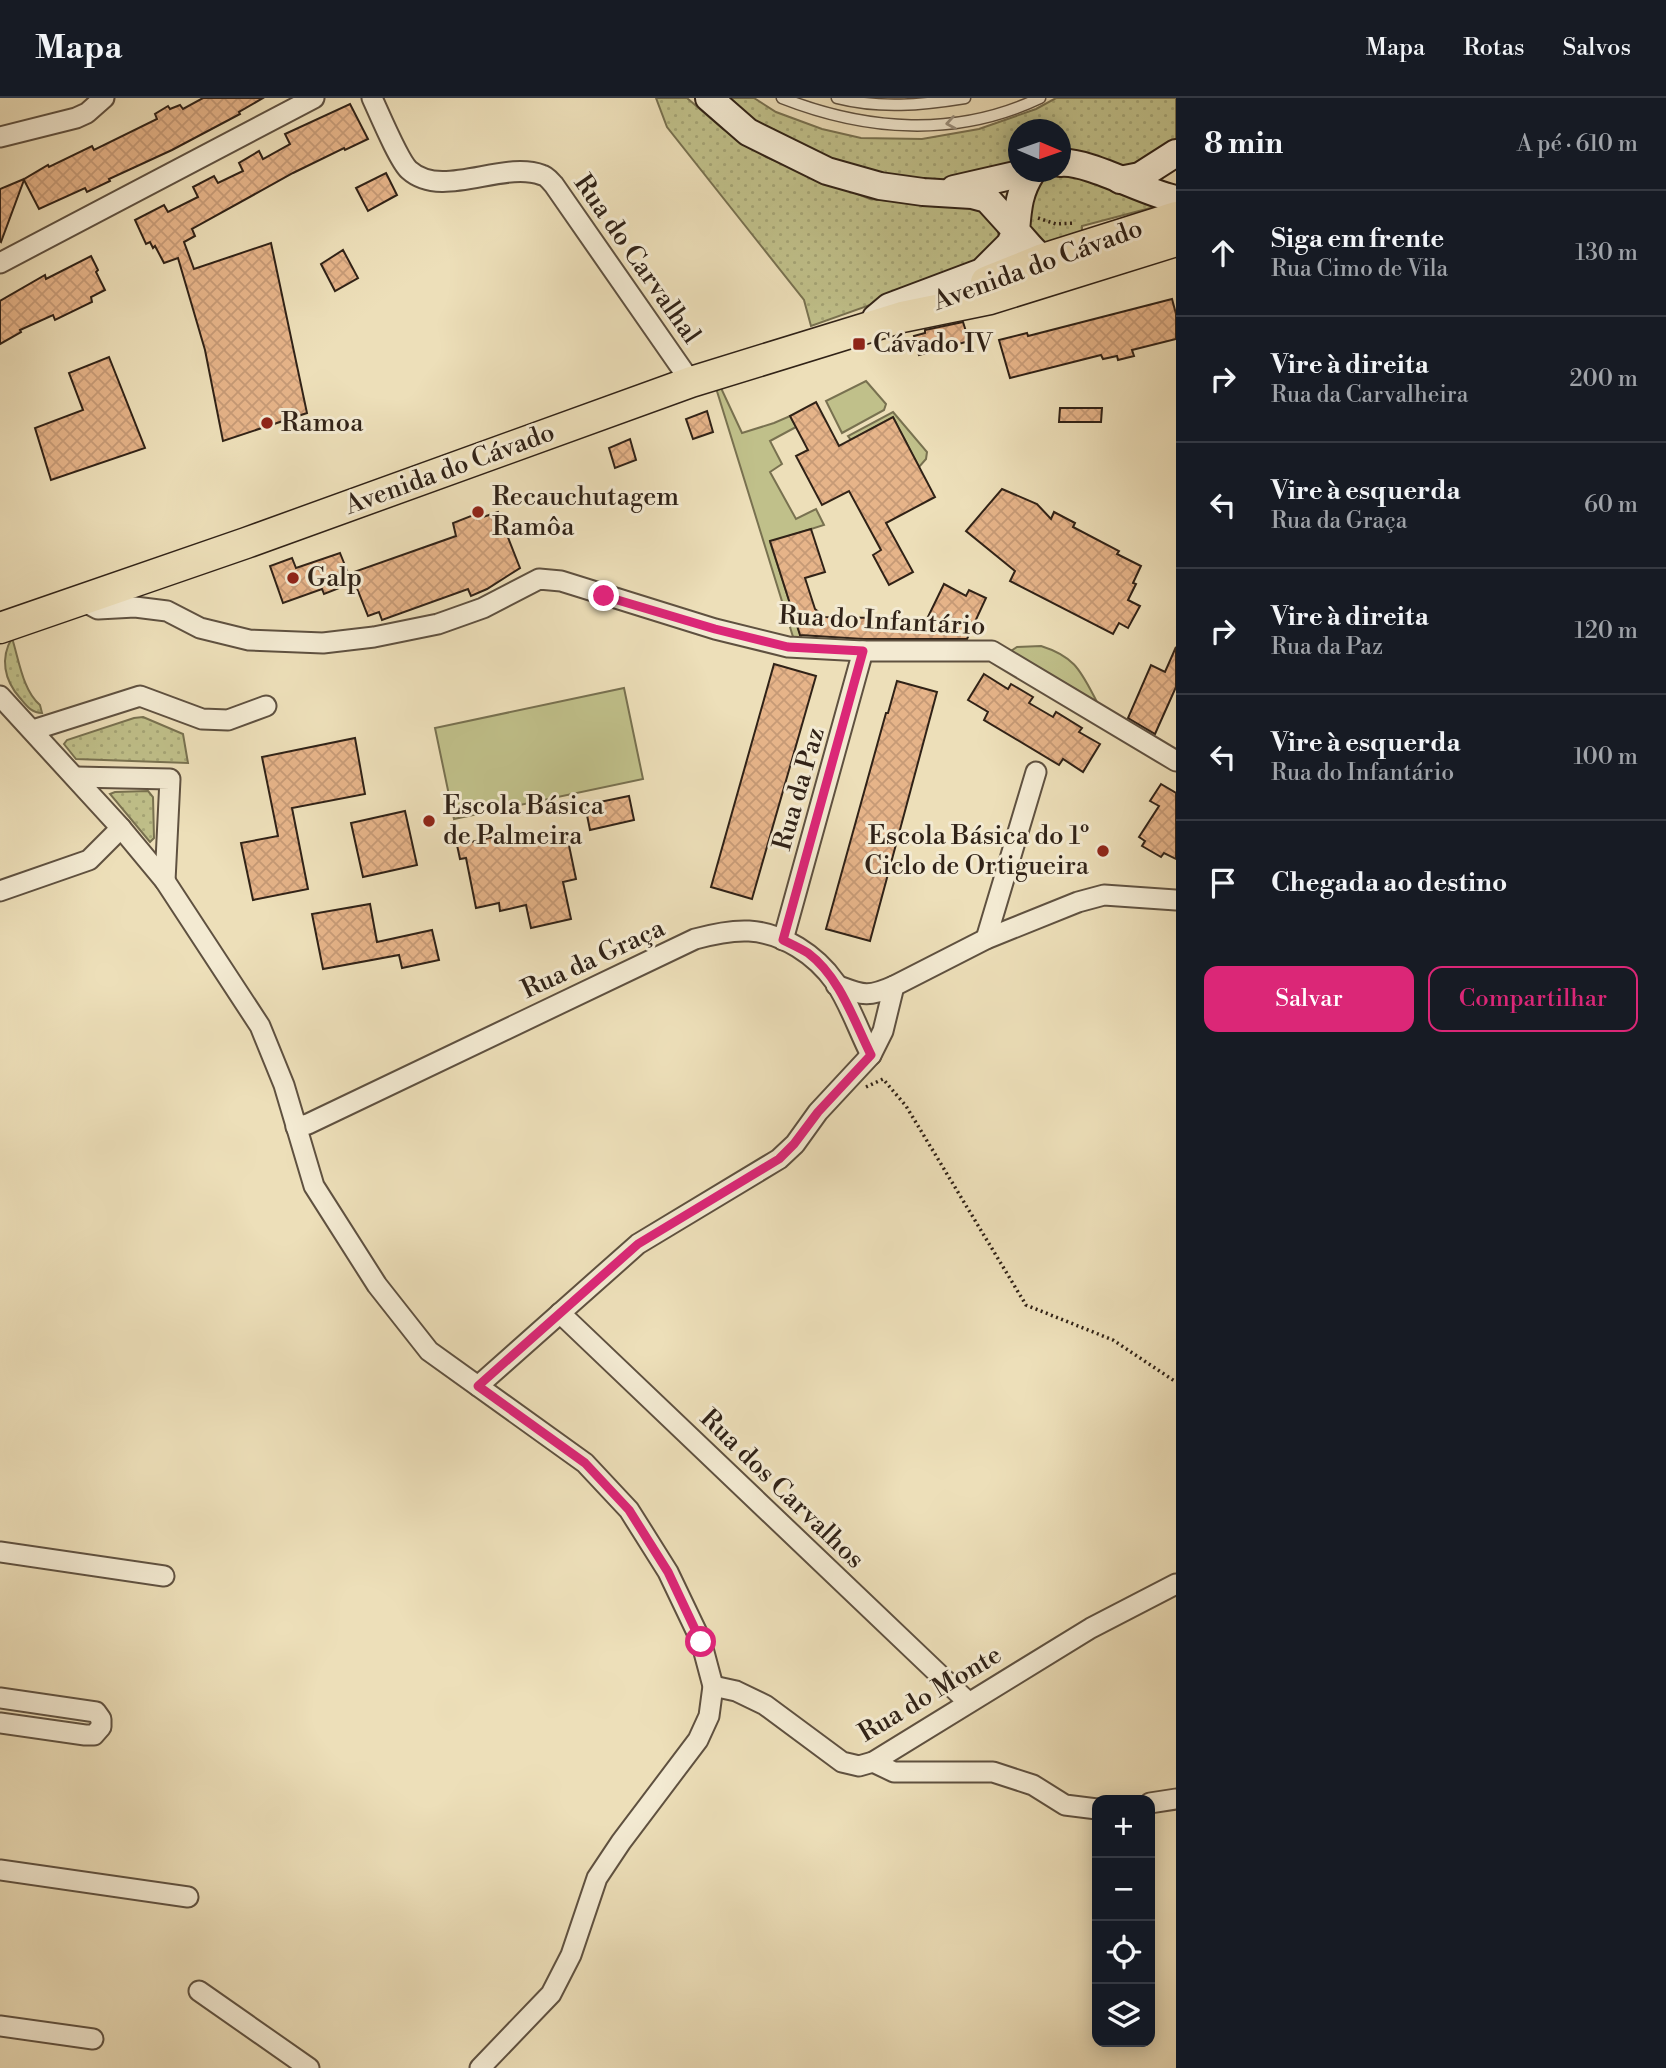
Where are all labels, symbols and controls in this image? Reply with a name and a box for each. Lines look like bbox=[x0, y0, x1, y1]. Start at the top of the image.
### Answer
text: Mapa bbox=[35, 28, 122, 69]
text: Mapa bbox=[1366, 33, 1425, 63]
text: Rotas bbox=[1463, 33, 1524, 63]
text: Salvos bbox=[1562, 33, 1631, 63]
one-way arrow bbox=[945, 115, 957, 130]
north arrow bbox=[1008, 119, 1071, 182]
text: 8 min bbox=[1204, 125, 1283, 163]
text: A pé · 610 m bbox=[1517, 130, 1638, 158]
street label: Rua do Carvalhal bbox=[567, 168, 707, 350]
street label: Avenida do Cávado bbox=[928, 212, 1147, 318]
text: Siga em frente bbox=[1271, 223, 1444, 255]
icon: ahead bbox=[1204, 234, 1242, 272]
text: 130 m bbox=[1575, 239, 1638, 267]
text: Rua Cimo de Vila bbox=[1271, 255, 1448, 283]
place label: Cávado IV bbox=[873, 328, 993, 360]
marker: Cávado IV bbox=[851, 336, 867, 352]
text: Vire à direita bbox=[1271, 349, 1429, 381]
icon: right bbox=[1204, 360, 1242, 398]
text: 200 m bbox=[1570, 365, 1638, 393]
text: Rua da Carvalheira bbox=[1271, 381, 1468, 409]
place label: Ramoa bbox=[281, 407, 364, 439]
marker: Ramoa bbox=[259, 415, 275, 431]
street label: Avenida do Cávado bbox=[340, 416, 559, 522]
text: Vire à esquerda bbox=[1271, 475, 1461, 507]
place label: Recauchutagem Ramôa bbox=[492, 481, 679, 543]
icon: left bbox=[1204, 486, 1242, 524]
text: 60 m bbox=[1584, 491, 1638, 519]
marker: Recauchutagem Ramôa bbox=[470, 504, 486, 520]
text: Rua da Graça bbox=[1271, 507, 1408, 535]
place label: Galp bbox=[307, 562, 362, 594]
marker: Galp bbox=[285, 570, 301, 586]
route end bbox=[588, 580, 619, 611]
street label: Rua do Infantário bbox=[778, 600, 986, 642]
text: Vire à direita bbox=[1271, 601, 1429, 633]
icon: right bbox=[1204, 612, 1242, 650]
text: 120 m bbox=[1574, 617, 1638, 645]
text: Rua da Paz bbox=[1271, 633, 1383, 661]
street label: Rua da Paz bbox=[766, 724, 832, 854]
text: Vire à esquerda bbox=[1271, 727, 1461, 759]
icon: left bbox=[1204, 738, 1242, 776]
text: 100 m bbox=[1573, 743, 1638, 771]
text: Rua do Infantário bbox=[1271, 759, 1454, 787]
place label: Escola Básica de Palmeira bbox=[443, 790, 605, 852]
marker: Escola Básica de Palmeira bbox=[421, 813, 437, 829]
place label: Escola Básica do 1º Ciclo de Ortigueira bbox=[864, 820, 1090, 882]
marker: Escola Básica do 1º Ciclo de Ortigueira bbox=[1095, 843, 1111, 859]
icon: arrive bbox=[1204, 864, 1242, 902]
text: Chegada ao destino bbox=[1271, 867, 1507, 899]
street label: Rua da Graça bbox=[516, 912, 670, 1006]
button: Salvar bbox=[1204, 966, 1414, 1032]
button: Compartilhar bbox=[1428, 966, 1638, 1032]
street label: Rua dos Carvalhos bbox=[693, 1403, 871, 1575]
route start bbox=[685, 1626, 716, 1657]
street label: Rua do Monte bbox=[853, 1639, 1007, 1749]
map controls bbox=[1092, 1795, 1155, 2047]
button: + bbox=[1092, 1795, 1155, 1858]
button: − bbox=[1092, 1858, 1155, 1921]
button: locate bbox=[1092, 1921, 1155, 1984]
button: layers bbox=[1092, 1984, 1155, 2047]

